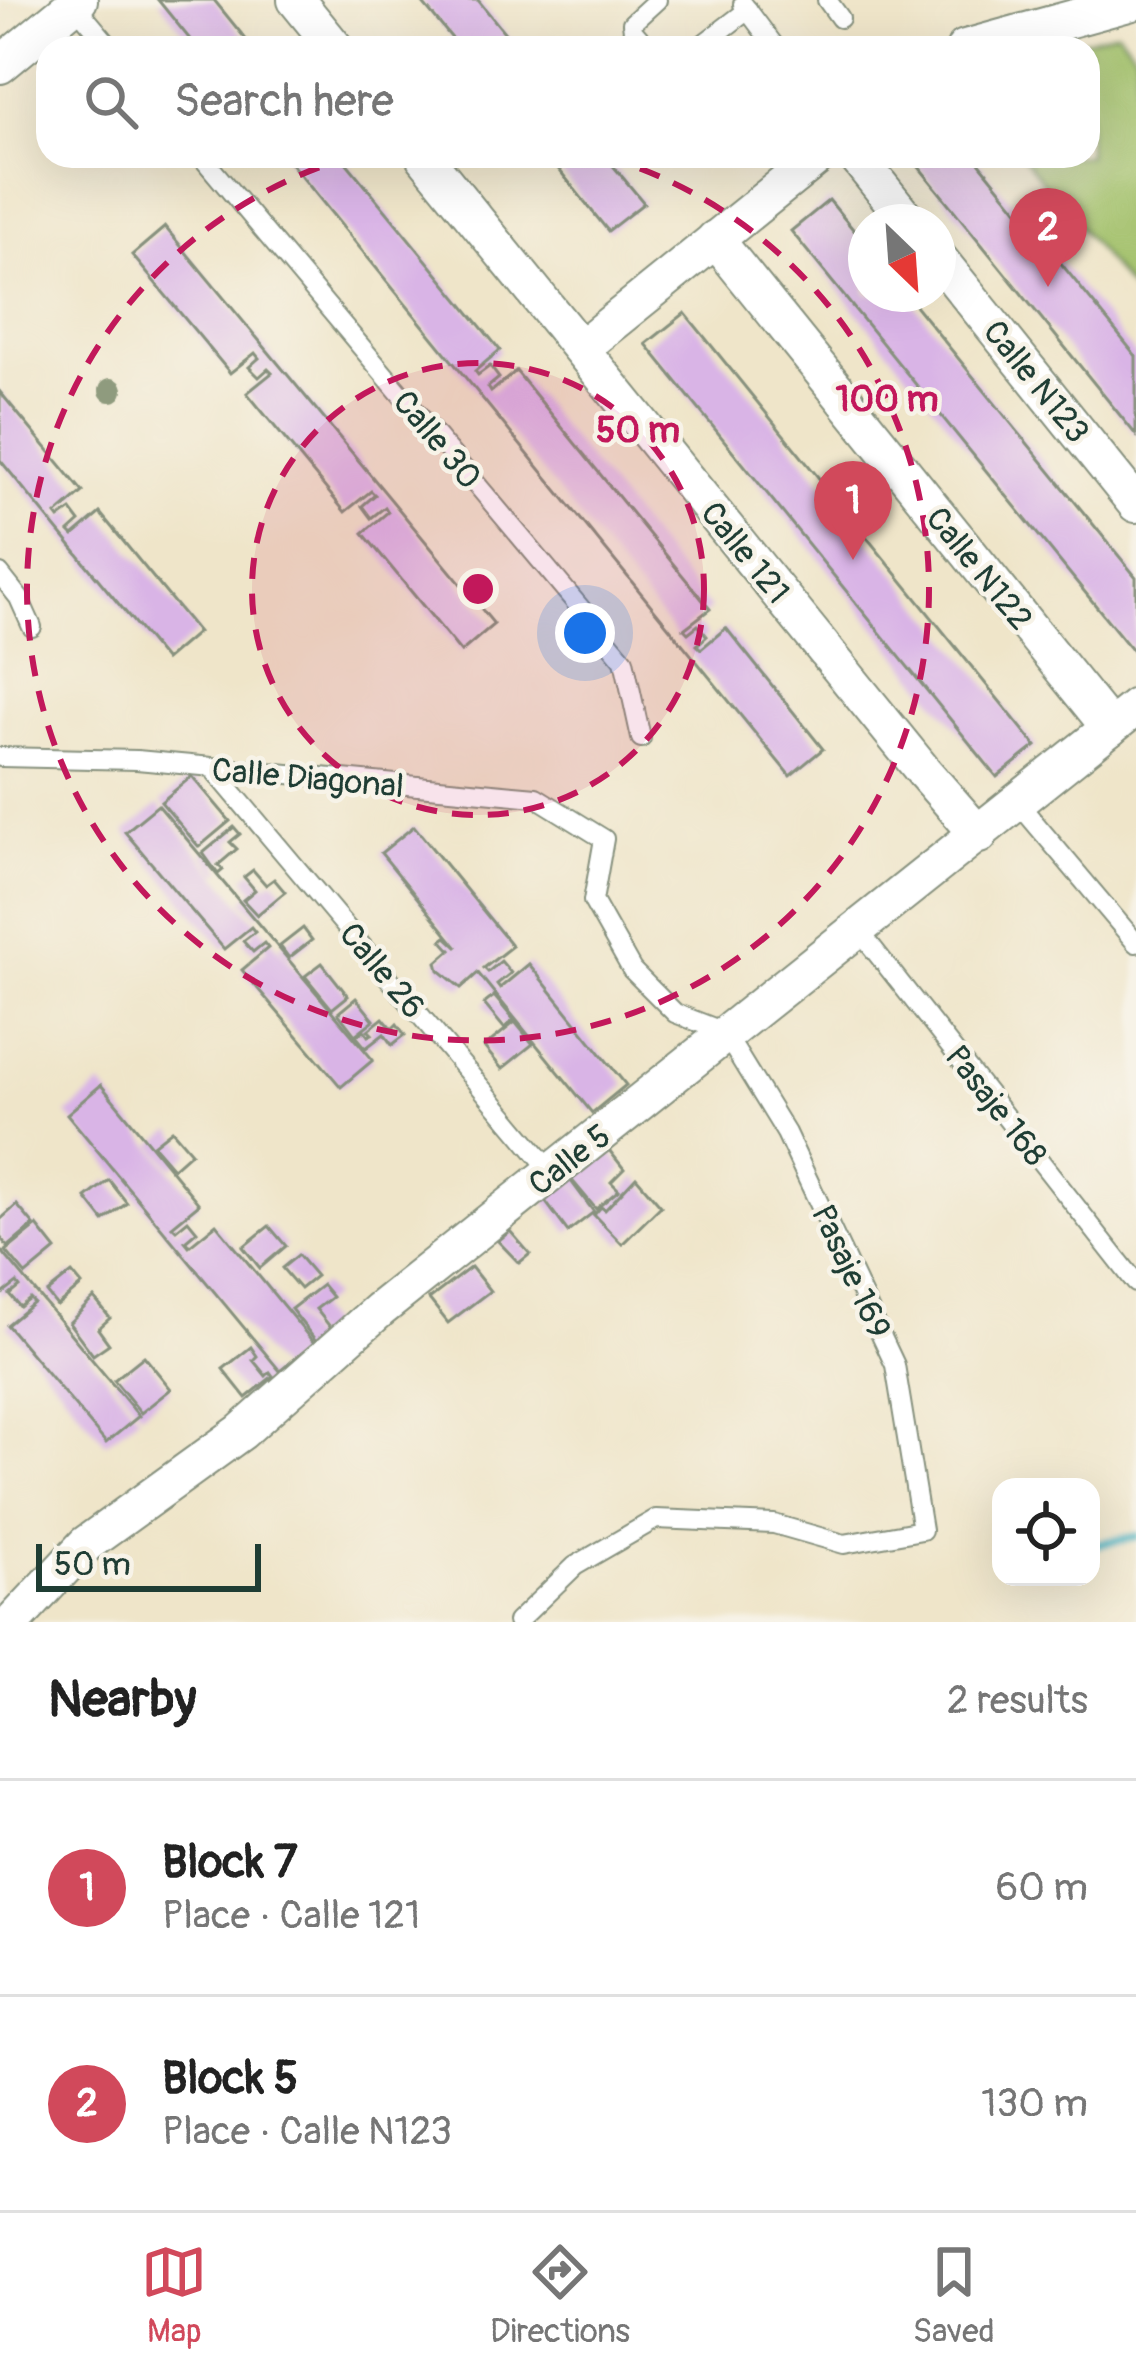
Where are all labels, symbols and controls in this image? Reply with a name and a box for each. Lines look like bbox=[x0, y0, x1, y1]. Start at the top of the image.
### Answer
search box bbox=[36, 36, 1100, 168]
icon: search bbox=[78, 69, 144, 135]
text: Search here bbox=[174, 74, 394, 130]
pin: 2 bbox=[1009, 188, 1087, 287]
north arrow bbox=[848, 204, 956, 312]
street label: Calle N123 bbox=[974, 312, 1098, 452]
text: 100 m bbox=[835, 377, 939, 422]
street label: Calle 30 bbox=[384, 382, 490, 498]
text: 50 m bbox=[596, 408, 680, 453]
pin: 1 bbox=[814, 461, 892, 560]
street label: Calle 121 bbox=[691, 494, 798, 612]
street label: Calle N122 bbox=[917, 499, 1041, 639]
centre of rings bbox=[457, 568, 499, 610]
your location bbox=[555, 603, 615, 663]
street label: Calle Diagonal bbox=[210, 750, 406, 807]
street label: Calle 26 bbox=[330, 915, 434, 1027]
street label: Pasaje 168 bbox=[936, 1037, 1056, 1175]
street label: Calle 5 bbox=[521, 1115, 619, 1205]
street label: Pasaje 169 bbox=[802, 1198, 899, 1345]
map controls bbox=[992, 1478, 1100, 1586]
button: locate bbox=[992, 1478, 1100, 1586]
scale bar bbox=[36, 1538, 261, 1591]
text: 50 m bbox=[54, 1544, 131, 1585]
text: Nearby bbox=[48, 1668, 196, 1732]
text: 2 results bbox=[947, 1676, 1088, 1725]
text: Block 7 bbox=[162, 1835, 298, 1891]
text: 1 bbox=[79, 1863, 95, 1912]
text: 60 m bbox=[996, 1863, 1088, 1912]
text: Place · Calle 121 bbox=[162, 1891, 420, 1940]
text: Block 5 bbox=[162, 2051, 298, 2107]
text: 2 bbox=[76, 2079, 98, 2128]
text: 130 m bbox=[981, 2079, 1088, 2128]
text: Place · Calle N123 bbox=[162, 2107, 452, 2156]
tab: Map bbox=[141, 2239, 207, 2352]
tab: Directions bbox=[490, 2239, 630, 2352]
tab: Saved bbox=[913, 2239, 995, 2352]

